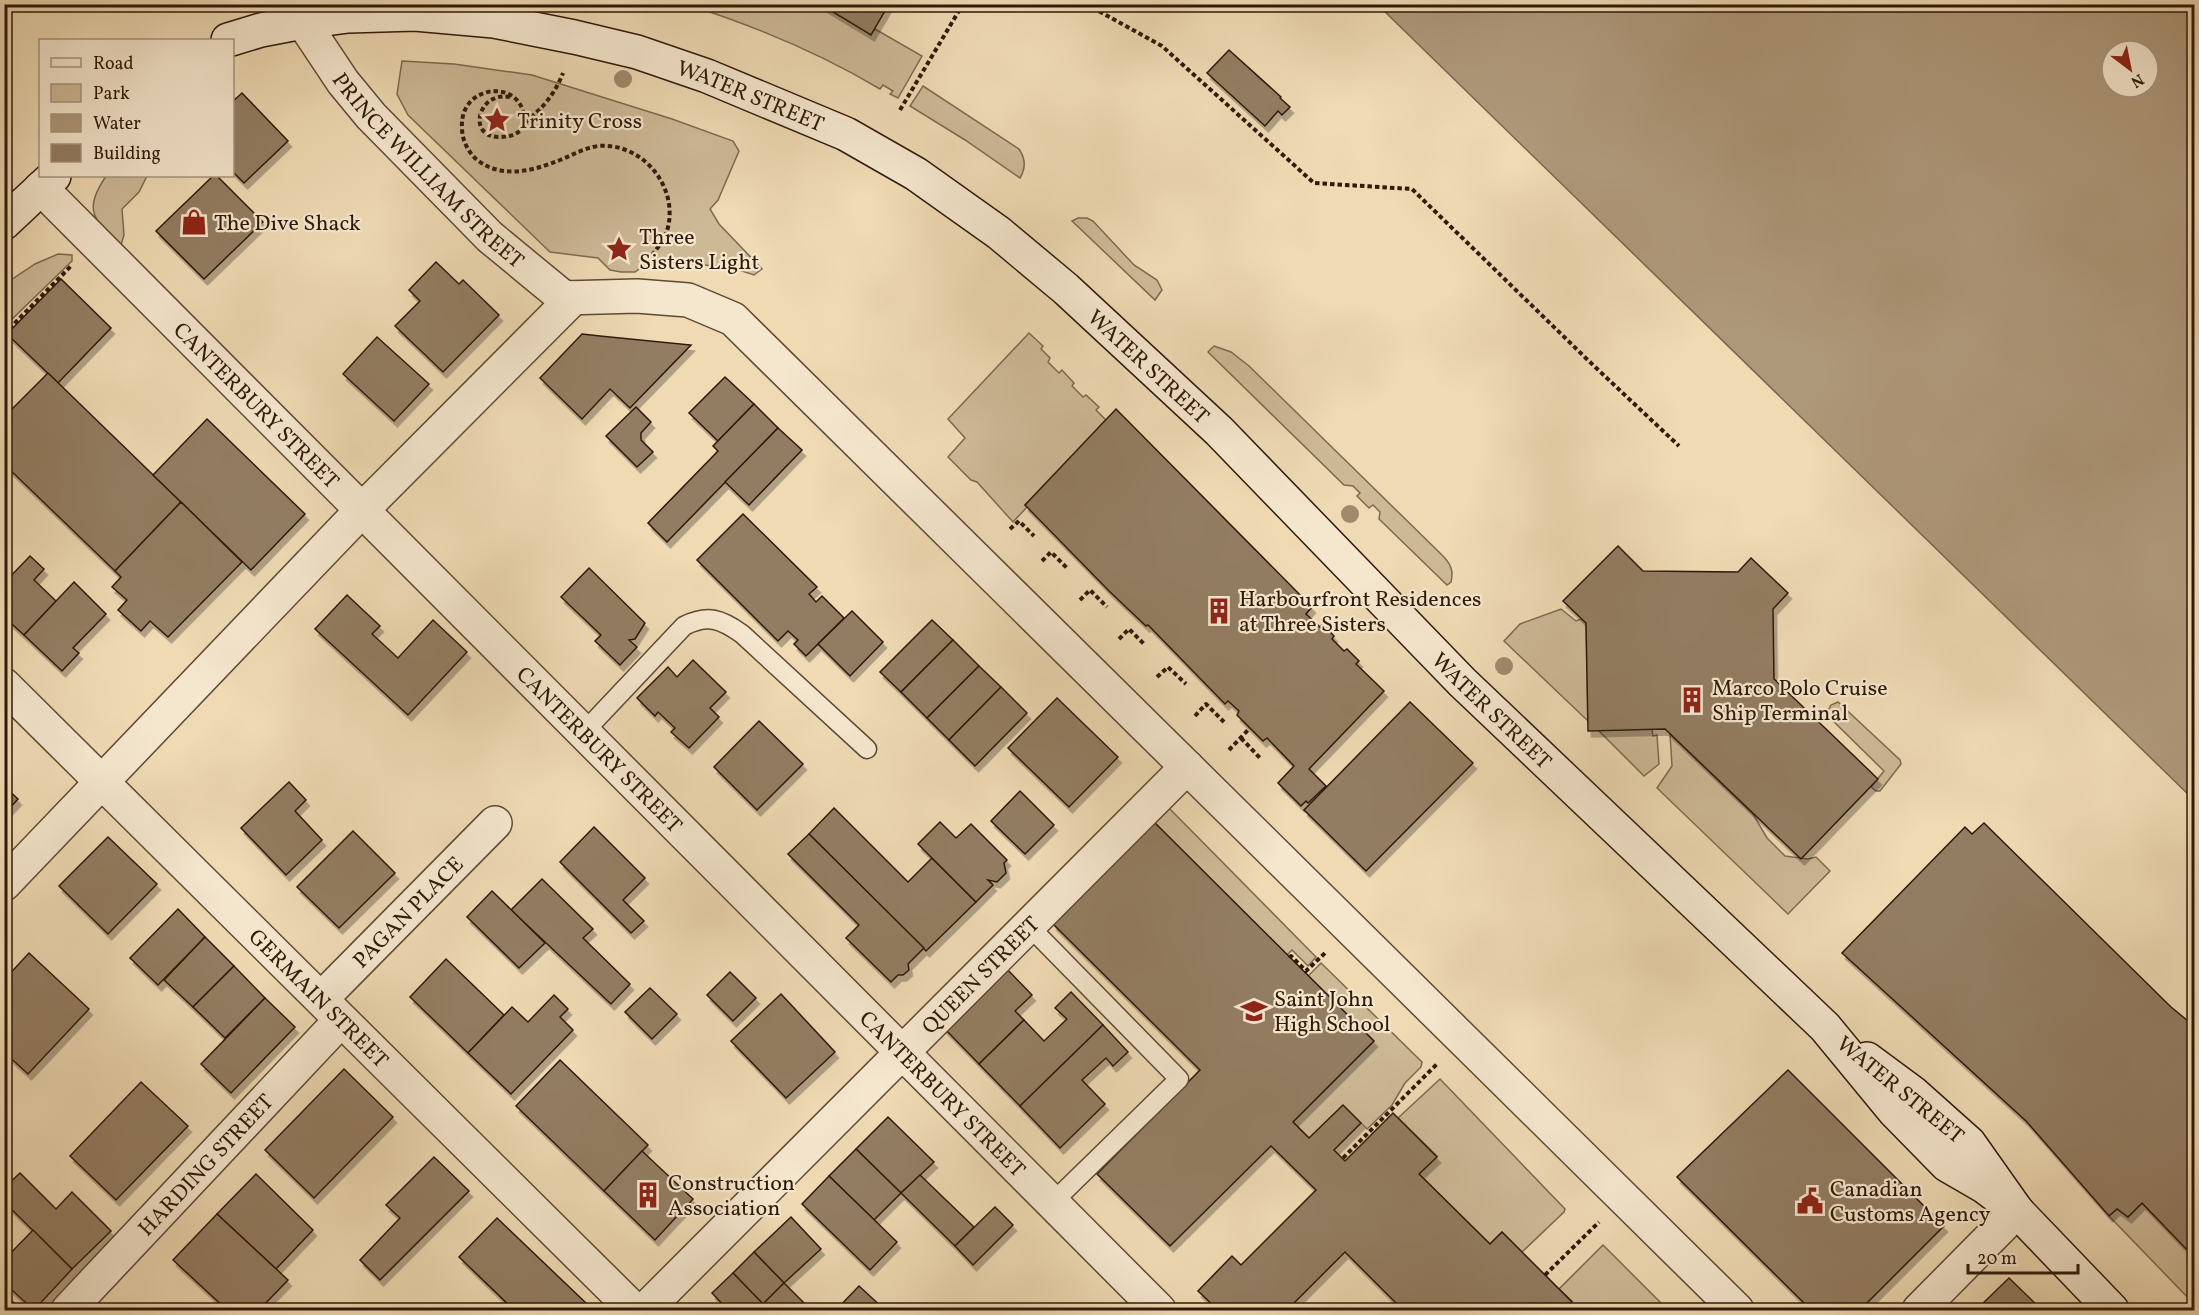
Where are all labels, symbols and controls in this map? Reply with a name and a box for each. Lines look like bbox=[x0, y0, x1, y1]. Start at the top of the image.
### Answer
legend bbox=[39, 39, 234, 177]
north arrow bbox=[2100, 39, 2160, 99]
text: Road bbox=[93, 52, 134, 77]
street label: WATER STREET bbox=[672, 54, 828, 141]
street label: PRINCE WILLIAM STREET bbox=[323, 67, 530, 277]
text: N bbox=[2126, 68, 2148, 93]
text: Park bbox=[93, 82, 130, 107]
place icon: Trinity Cross bbox=[482, 105, 512, 135]
place label: Trinity Cross bbox=[517, 107, 642, 138]
text: Water bbox=[93, 112, 141, 137]
text: Building bbox=[93, 142, 161, 167]
shop icon: The Dive Shack bbox=[179, 207, 209, 237]
place label: The Dive Shack bbox=[214, 209, 361, 240]
place label: Three Sisters Light bbox=[639, 223, 759, 279]
place icon: Three Sisters Light bbox=[604, 234, 634, 264]
street label: WATER STREET bbox=[1079, 303, 1215, 433]
street label: CANTERBURY STREET bbox=[165, 316, 345, 497]
place label: Harbourfront Residences at Three Sisters bbox=[1239, 585, 1482, 641]
building icon: Harbourfront Residences at Three Sisters bbox=[1204, 596, 1234, 626]
street label: WATER STREET bbox=[1423, 646, 1558, 777]
street label: CANTERBURY STREET bbox=[508, 660, 688, 841]
place label: Marco Polo Cruise Ship Terminal bbox=[1712, 674, 1888, 730]
building icon: Marco Polo Cruise Ship Terminal bbox=[1677, 685, 1707, 715]
street label: PAGAN PLACE bbox=[347, 850, 472, 976]
street label: QUEEN STREET bbox=[916, 910, 1048, 1042]
street label: GERMAIN STREET bbox=[240, 923, 395, 1076]
place label: Saint John High School bbox=[1274, 985, 1390, 1041]
school or university icon: Saint John High School bbox=[1239, 996, 1269, 1026]
street label: CANTERBURY STREET bbox=[851, 1005, 1031, 1185]
street label: WATER STREET bbox=[1829, 1030, 1970, 1152]
street label: HARDING STREET bbox=[132, 1088, 282, 1244]
place label: Construction Association bbox=[668, 1169, 795, 1225]
place label: Canadian Customs Agency bbox=[1830, 1175, 1991, 1231]
building icon: Construction Association bbox=[633, 1180, 663, 1210]
public building icon: Canadian Customs Agency bbox=[1795, 1186, 1825, 1216]
scale bar bbox=[1968, 1237, 2078, 1275]
text: 20 m bbox=[1977, 1247, 2017, 1272]

